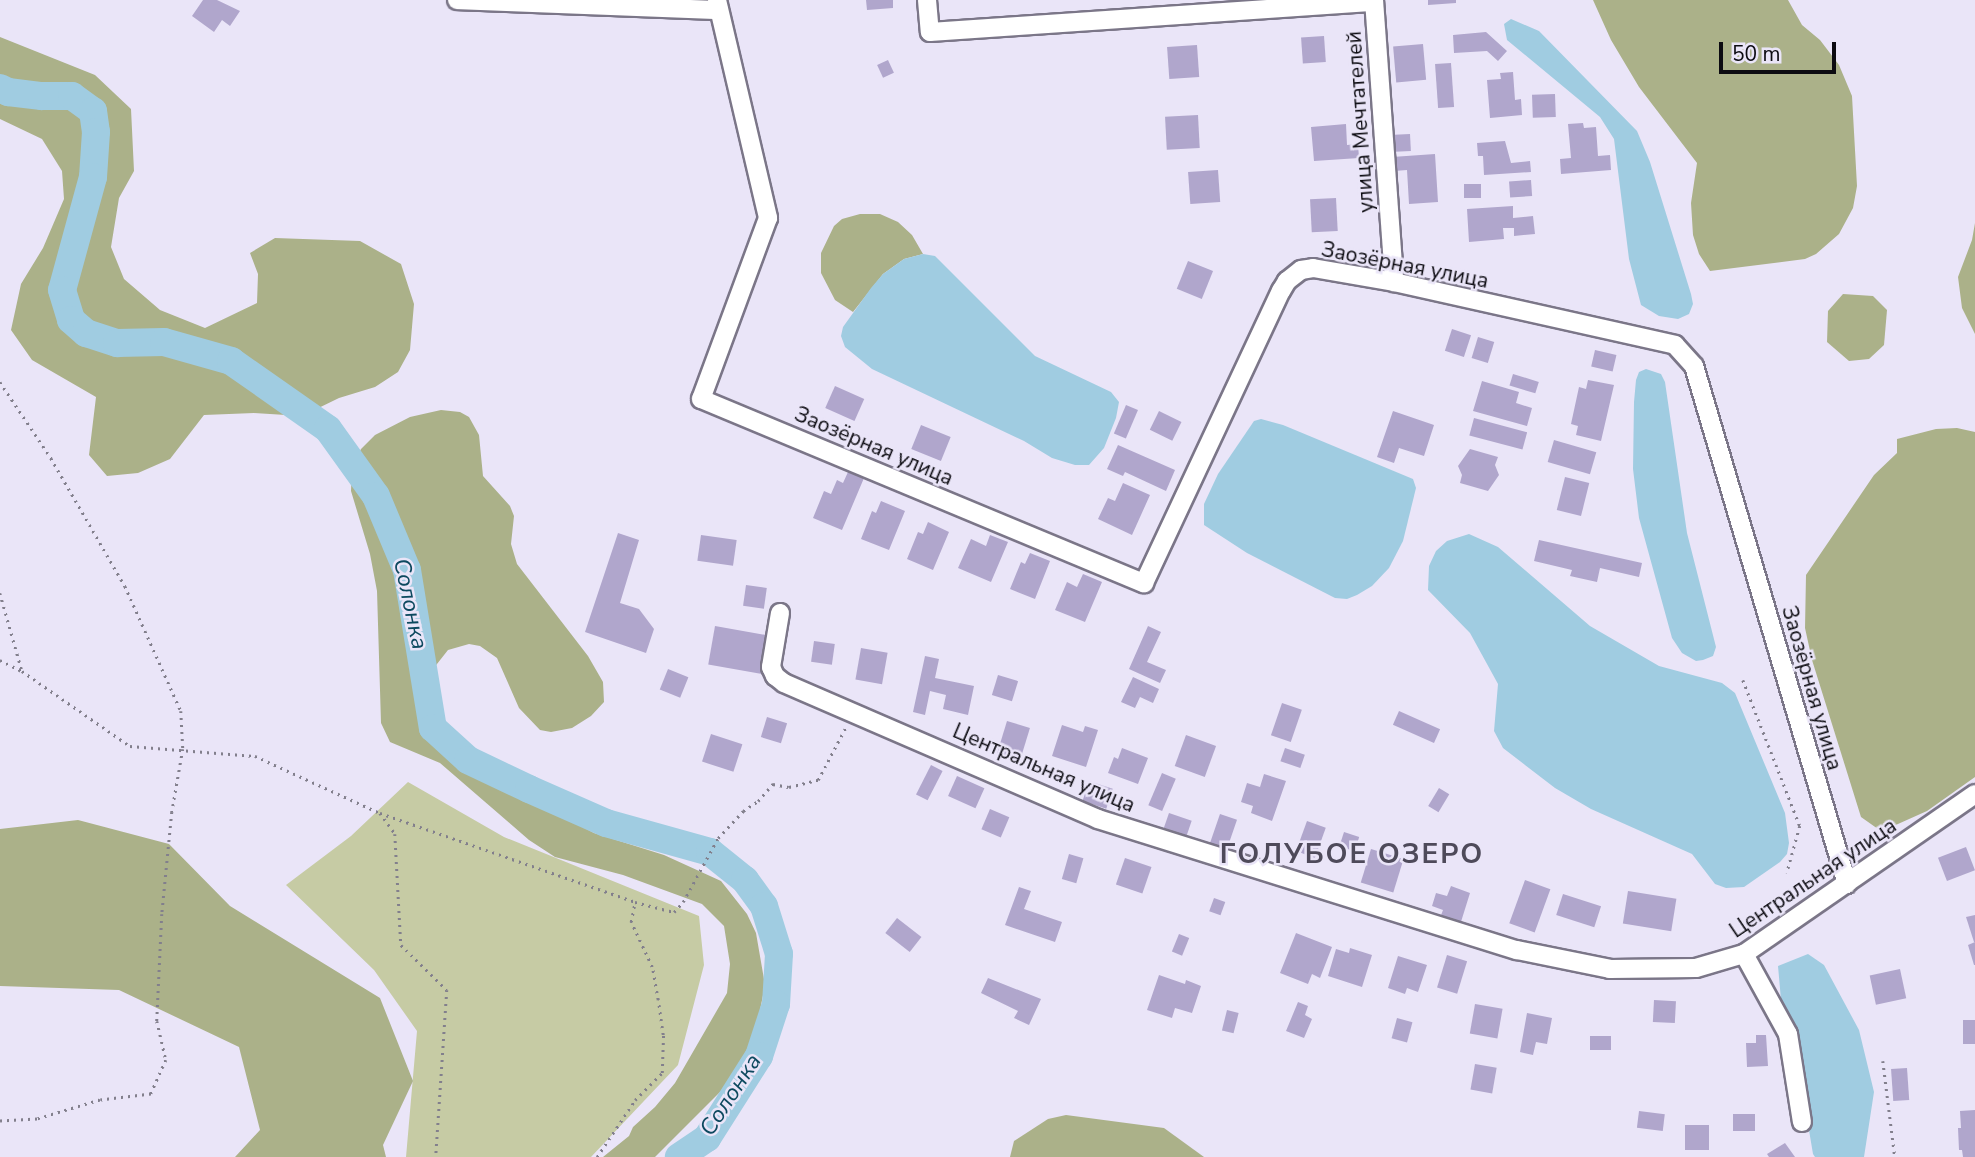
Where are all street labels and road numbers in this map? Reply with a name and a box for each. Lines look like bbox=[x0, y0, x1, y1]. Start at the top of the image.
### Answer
street label: улица Мечтателей bbox=[1341, 30, 1379, 214]
street label: Заозёрная улица bbox=[1319, 236, 1491, 294]
street label: Заозёрная улица bbox=[791, 401, 957, 491]
street label: Заозёрная улица bbox=[1776, 603, 1848, 773]
street label: Центральная улица bbox=[949, 718, 1139, 818]
street label: Центральная улица bbox=[1725, 813, 1901, 943]

